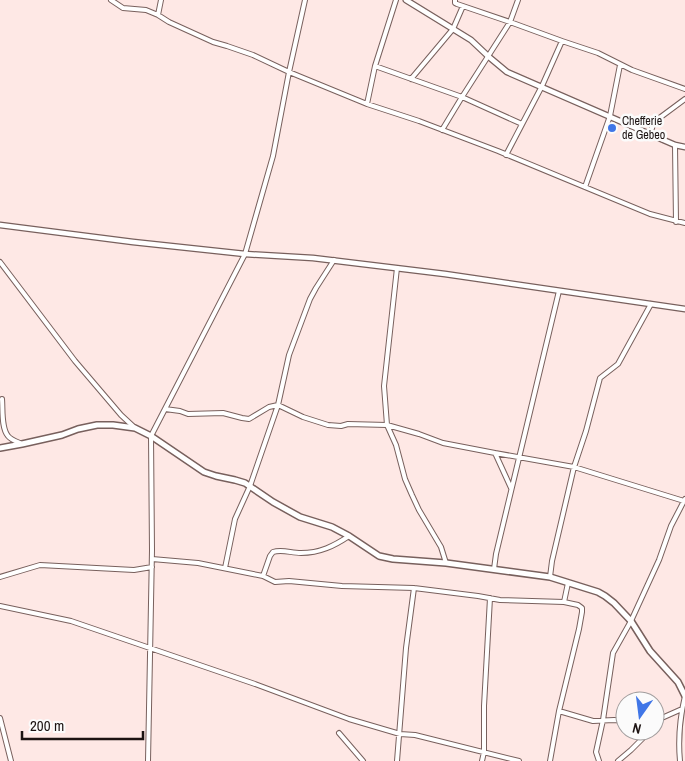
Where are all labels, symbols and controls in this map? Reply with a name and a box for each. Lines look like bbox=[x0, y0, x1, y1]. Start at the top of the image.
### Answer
place label: Chefferie de Gebeo bbox=[622, 113, 665, 143]
marker: Chefferie de Gebeo bbox=[606, 122, 618, 134]
north arrow bbox=[615, 691, 665, 741]
scale bar bbox=[22, 708, 144, 740]
text: 200 m bbox=[30, 715, 64, 736]
text: N bbox=[631, 719, 643, 738]

